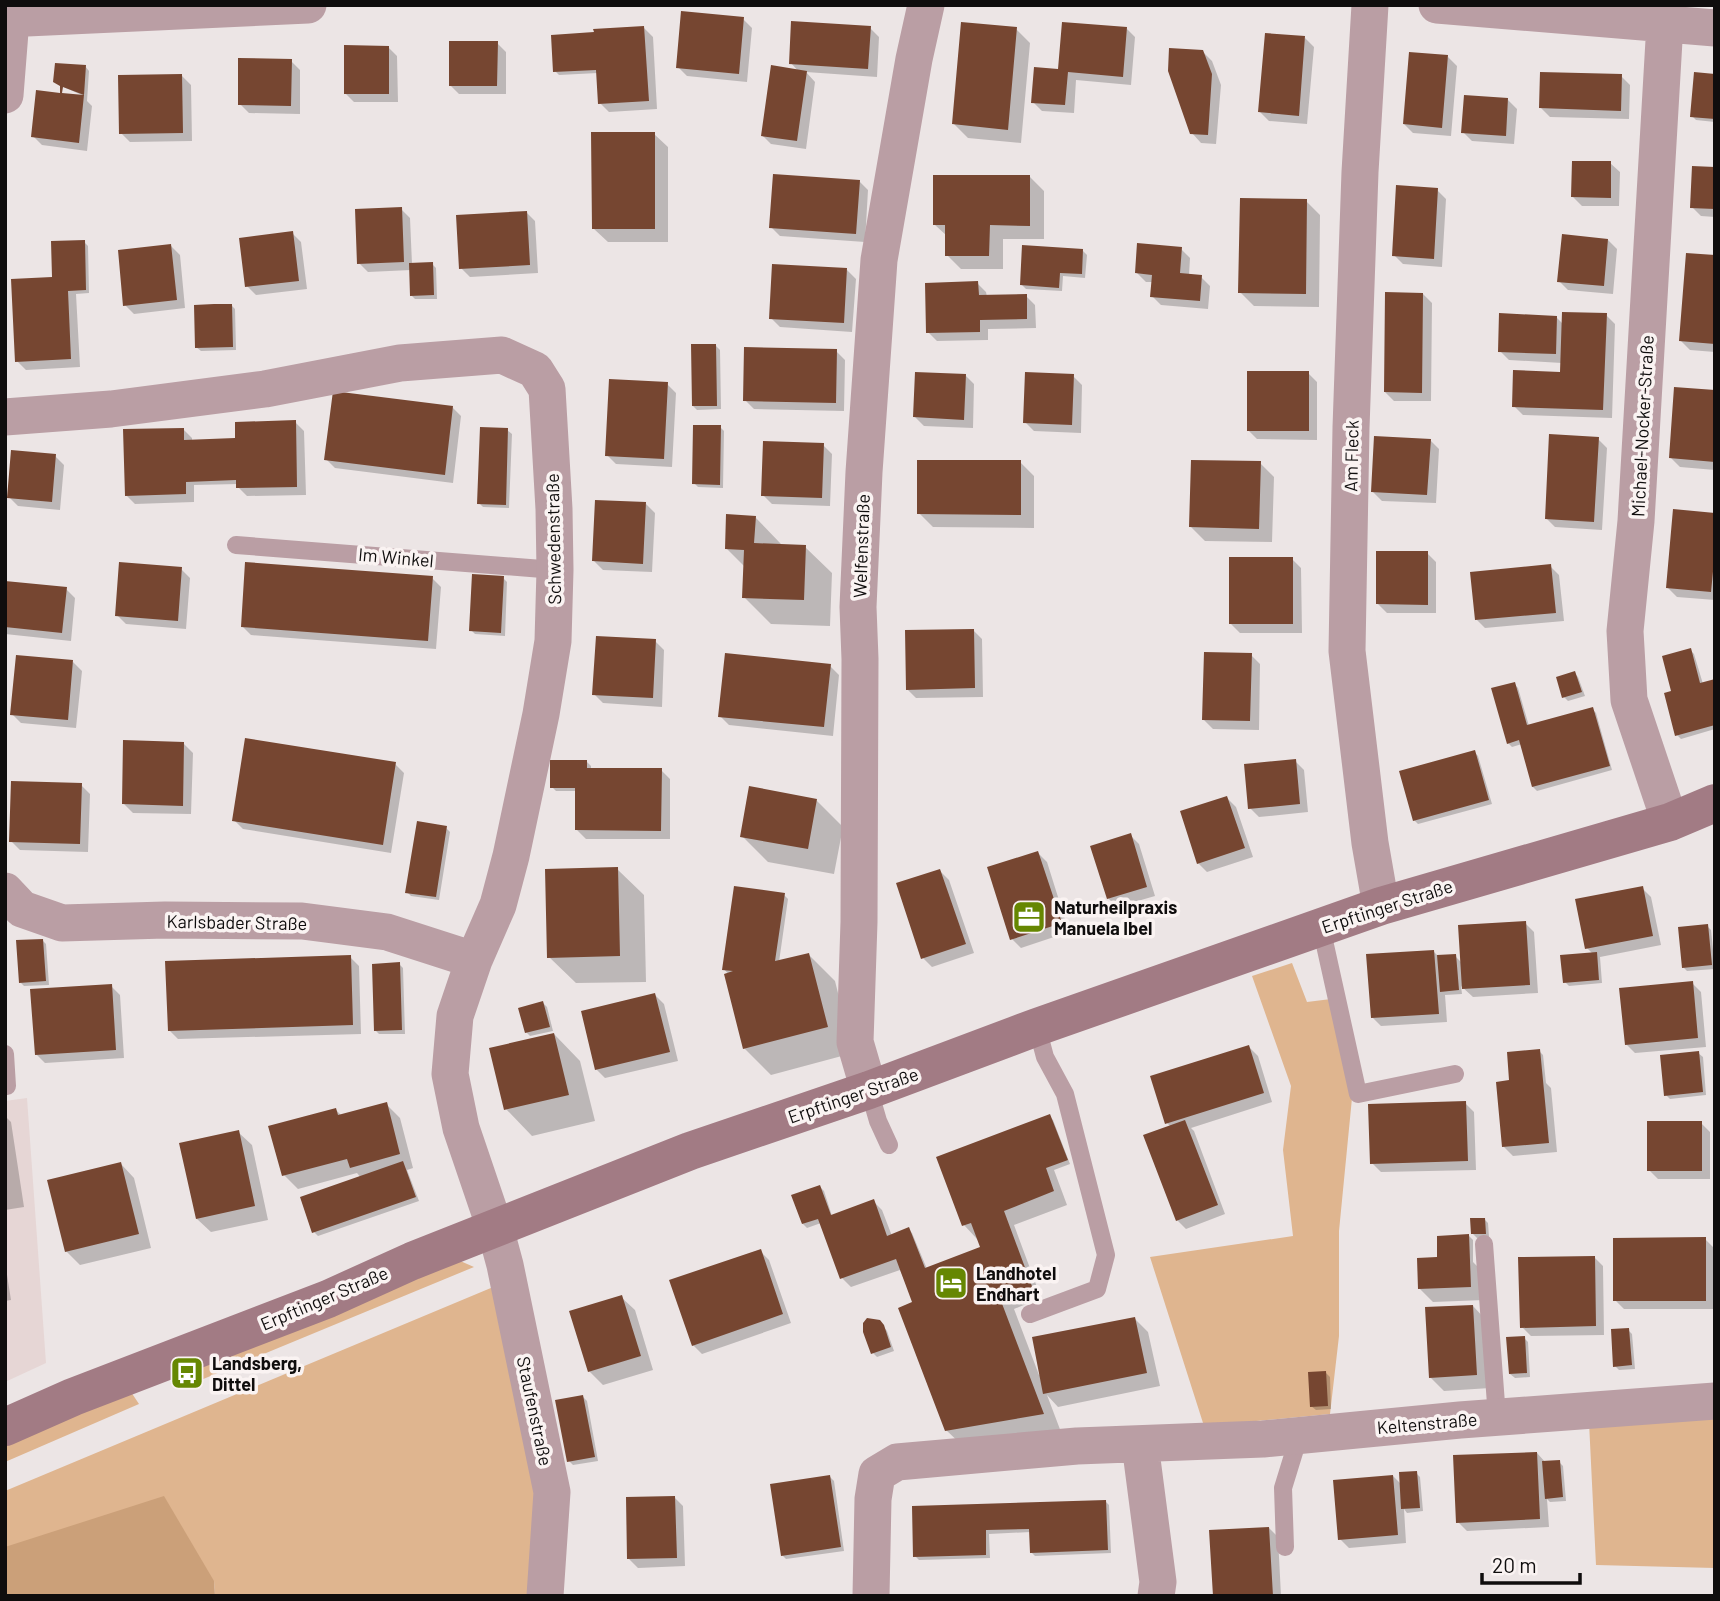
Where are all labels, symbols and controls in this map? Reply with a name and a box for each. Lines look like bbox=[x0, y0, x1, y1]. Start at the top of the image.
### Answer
street label: Michael-Nocker-Straße bbox=[1626, 334, 1658, 518]
street label: Am Fleck bbox=[1339, 420, 1363, 492]
street label: Schwedenstraße bbox=[541, 473, 565, 605]
street label: Welfenstraße bbox=[848, 494, 874, 598]
street label: Im Winkel bbox=[357, 543, 435, 571]
street label: Erpftinger Straße bbox=[1319, 874, 1455, 938]
place label: Naturheilpraxis Manuela Ibel bbox=[1054, 896, 1177, 939]
office icon: Naturheilpraxis Manuela Ibel bbox=[1010, 898, 1048, 936]
street label: Karlsbader Straße bbox=[167, 910, 307, 934]
street label: Erpftinger Straße bbox=[785, 1062, 921, 1128]
street label: Erpftinger Straße bbox=[257, 1261, 391, 1335]
place label: Landhotel Endhart bbox=[976, 1262, 1056, 1305]
hotel icon: Landhotel Endhart bbox=[932, 1264, 970, 1302]
place label: Landsberg, Dittel bbox=[212, 1352, 302, 1395]
bus stop icon: Landsberg, Dittel bbox=[168, 1354, 206, 1392]
street label: Staufenstraße bbox=[513, 1354, 557, 1468]
street label: Keltenstraße bbox=[1376, 1408, 1478, 1438]
scale bar bbox=[1482, 1542, 1580, 1586]
text: 20 m bbox=[1492, 1552, 1537, 1577]

